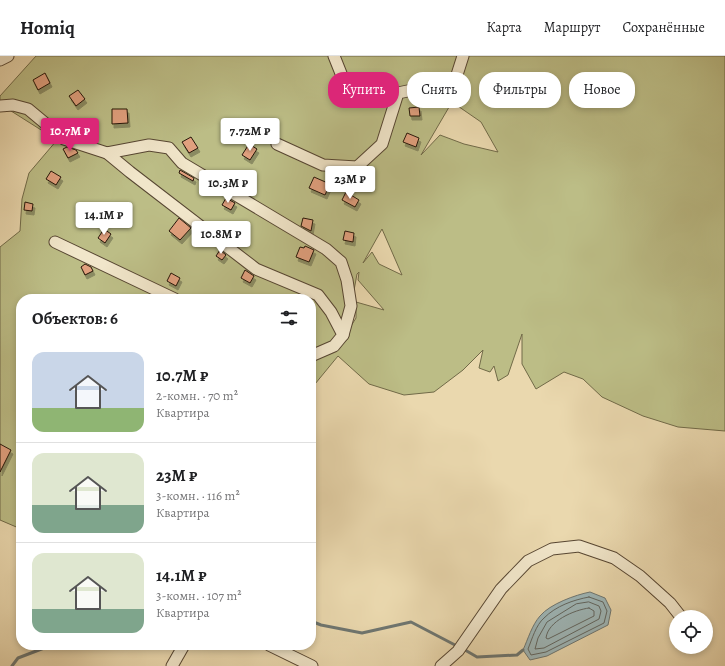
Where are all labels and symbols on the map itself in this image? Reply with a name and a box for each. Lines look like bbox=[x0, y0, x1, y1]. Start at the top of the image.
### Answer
pin: 10.7M ₽ bbox=[33, 118, 107, 152]
pin: 7.72M ₽ bbox=[213, 118, 287, 152]
pin: 23M ₽ bbox=[322, 166, 378, 200]
pin: 10.3M ₽ bbox=[191, 170, 265, 204]
pin: 14.1M ₽ bbox=[67, 202, 141, 236]
pin: 10.8M ₽ bbox=[184, 221, 258, 255]

